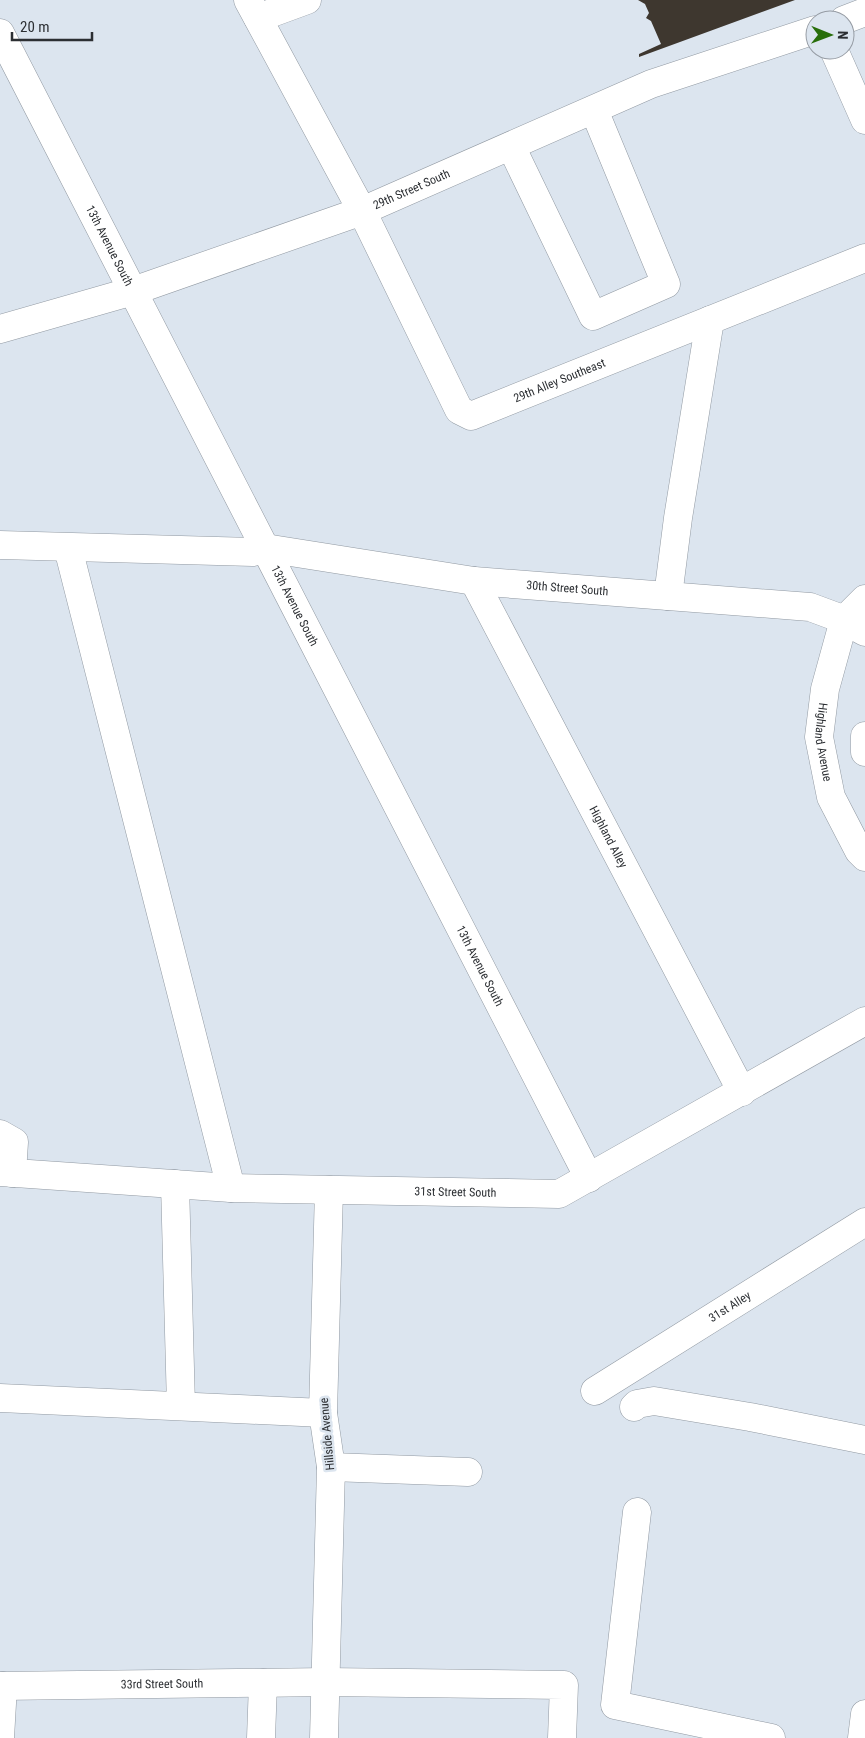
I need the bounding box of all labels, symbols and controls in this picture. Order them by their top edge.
scale bar [12,10,92,42]
north arrow [805,10,855,60]
text: 20 m [20,18,50,36]
text: N [835,31,851,40]
street label: 29th Street South [371,166,452,212]
street label: 13th Avenue South [83,203,136,288]
street label: 29th Alley Southeast [512,356,608,405]
street label: 13th Avenue South [268,563,321,649]
street label: 30th Street South [526,578,609,598]
street label: Highland Avenue [812,702,835,783]
street label: Highland Alley [586,804,630,870]
street label: 13th Avenue South [453,923,506,1009]
street label: 31st Street South [414,1184,497,1200]
street label: 31st Alley [706,1288,753,1325]
street label: Hillside Avenue [317,1397,337,1471]
street label: 33rd Street South [121,1677,204,1692]

